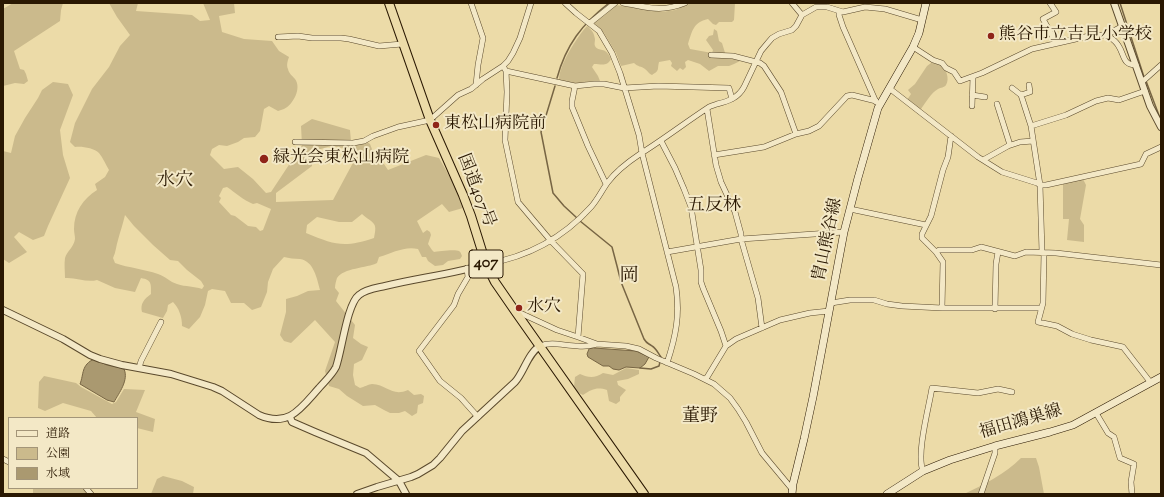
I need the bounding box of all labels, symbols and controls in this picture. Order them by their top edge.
place label: 熊谷市立吉見小学校 [999,26,1152,46]
marker: 熊谷市立吉見小学校 [986,31,996,41]
place label: 東松山病院前 [444,115,546,135]
marker: 東松山病院前 [431,120,441,130]
place label: 緑光会東松山病院 [273,149,409,169]
street label: 国道407号 [452,151,498,231]
marker: 緑光会東松山病院 [258,153,270,165]
district label: 水穴 [157,171,193,193]
district label: 五反林 [687,196,741,218]
street label: 胄山熊谷線 [810,196,848,284]
road number: 407 [469,250,503,278]
district label: 岡 [620,267,638,289]
place label: 水穴 [527,298,561,318]
marker: 水穴 [514,303,524,313]
street label: 福田鴻巣線 [977,401,1065,445]
district label: 董野 [682,407,718,429]
legend [8,417,138,489]
text: 道路 [46,425,70,443]
text: 公園 [46,445,70,463]
text: 水域 [46,465,70,483]

